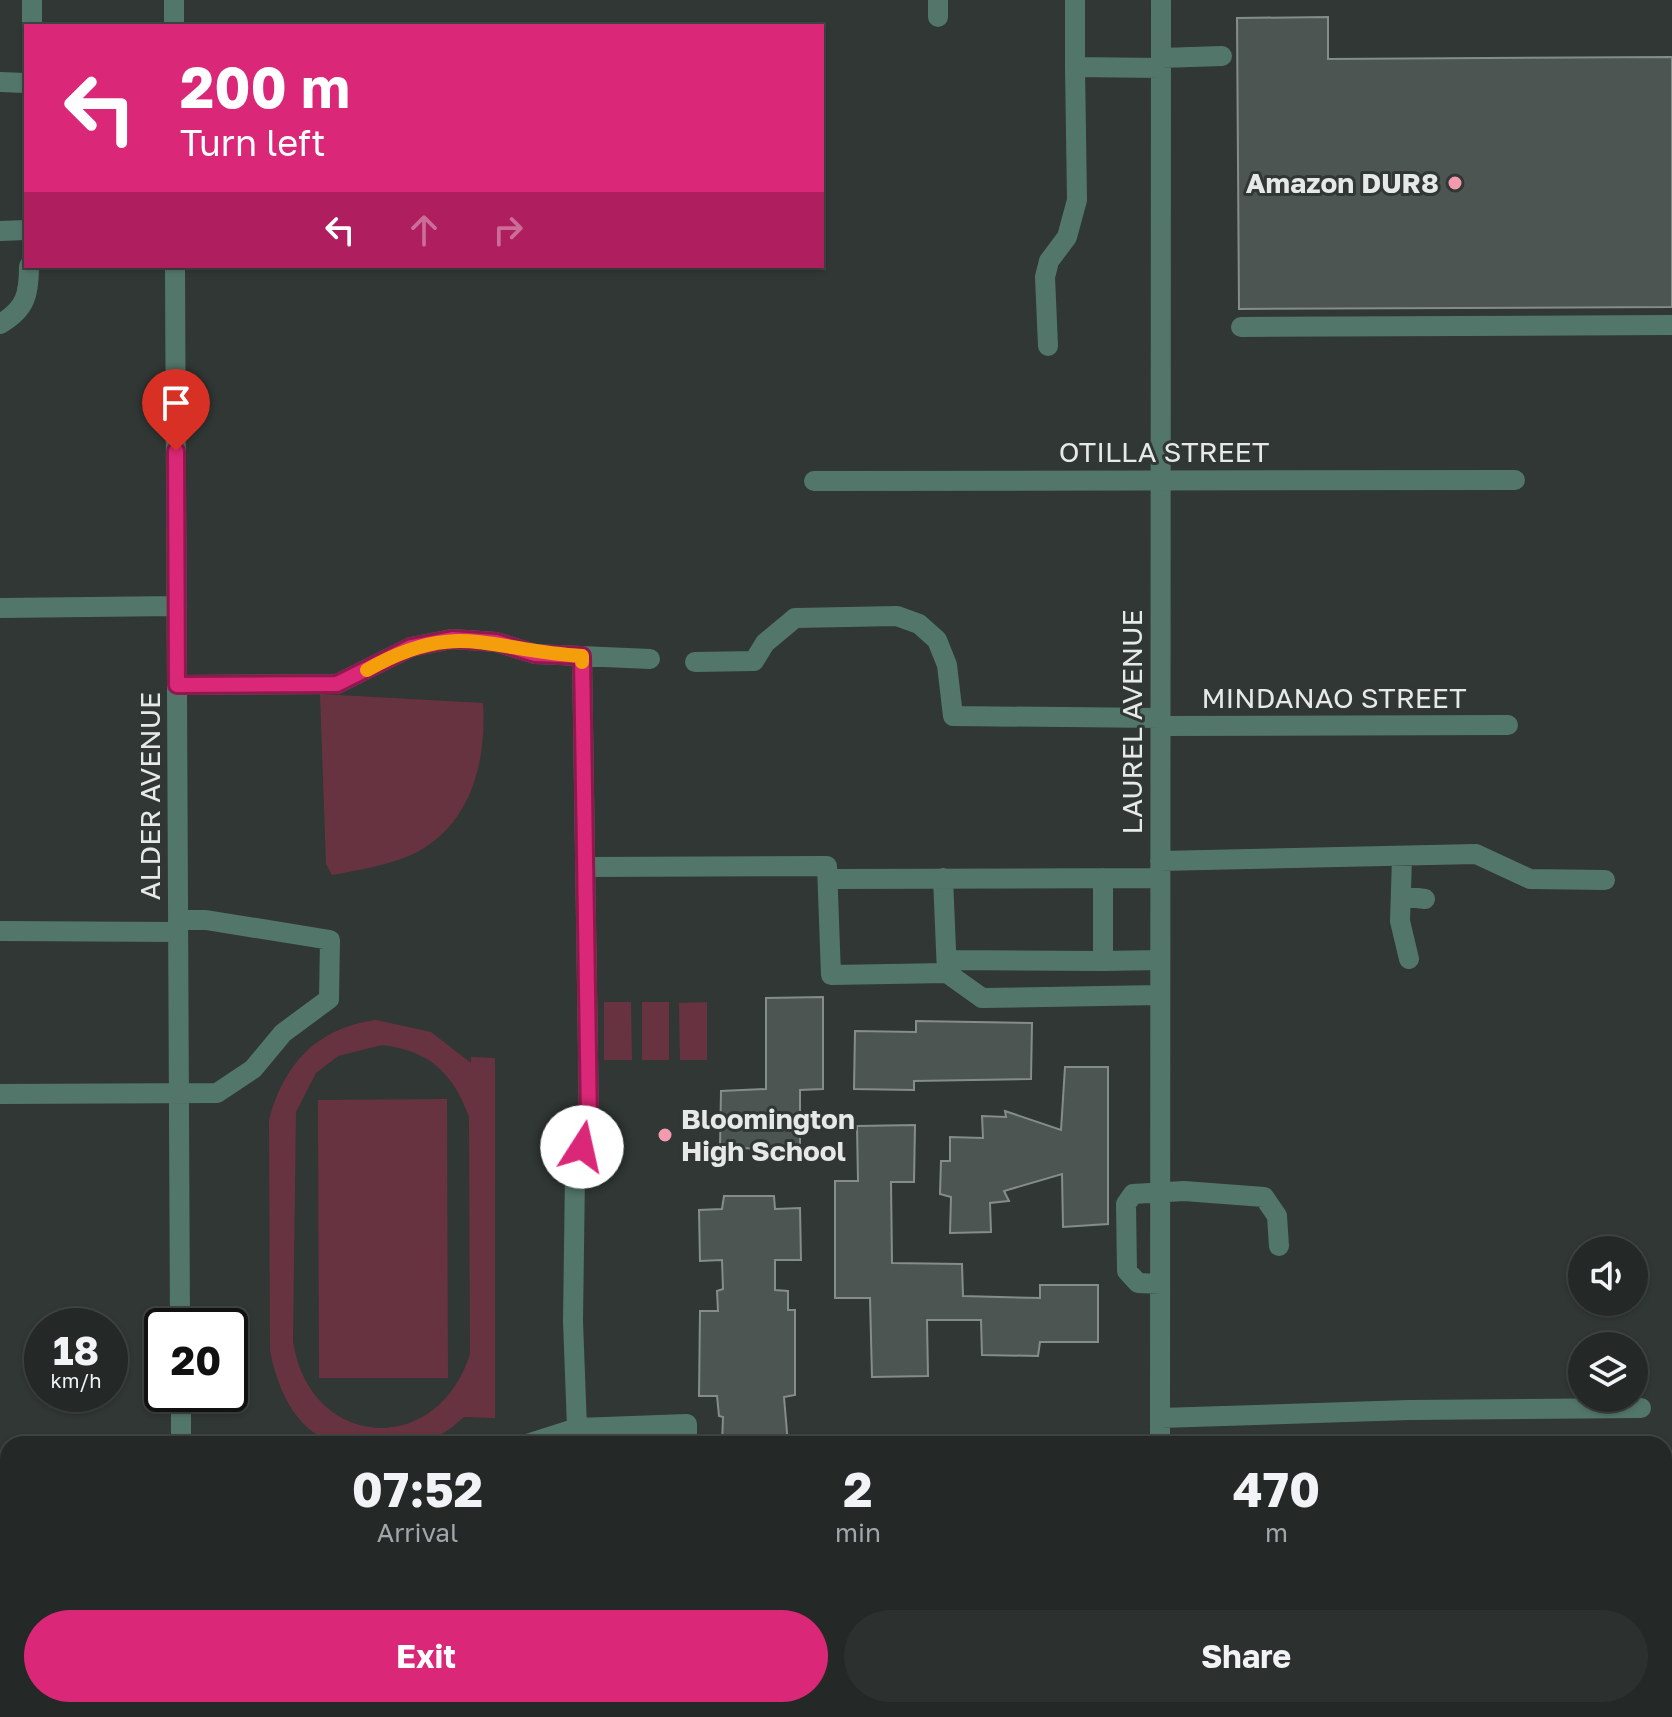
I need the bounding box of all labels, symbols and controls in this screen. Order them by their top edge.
text: 200 m [180,53,350,120]
icon: left [48,56,152,160]
text: Turn left [180,121,326,164]
place label: Amazon DUR8 [1246,166,1439,199]
marker: Amazon DUR8 [1446,174,1464,192]
icon: left [318,208,362,252]
icon: ahead [402,208,446,252]
icon: right [486,208,530,252]
pin [142,369,210,451]
icon: arrive [154,381,198,425]
street label: OTILLA STREET [1059,435,1269,468]
street label: LAUREL AVENUE [1115,609,1148,835]
street label: MINDANAO STREET [1202,681,1467,714]
street label: ALDER AVENUE [133,692,166,900]
place label: Bloomington High School [681,1102,855,1167]
position arrow [540,1105,624,1189]
marker: Bloomington High School [656,1126,674,1144]
map controls [1568,1236,1648,1412]
button: sound [1568,1236,1648,1316]
speed limit sign: 20 [144,1308,248,1412]
text: 18 [53,1326,99,1374]
button: layers [1568,1332,1648,1412]
text: km/h [51,1368,101,1392]
text: 07:52 [352,1460,483,1518]
text: 2 [843,1460,873,1518]
text: 470 [1233,1460,1320,1518]
text: Arrival [377,1517,458,1548]
text: min [835,1517,881,1548]
text: m [1265,1517,1288,1548]
button: Exit [24,1610,828,1702]
button: Share [844,1610,1648,1702]

